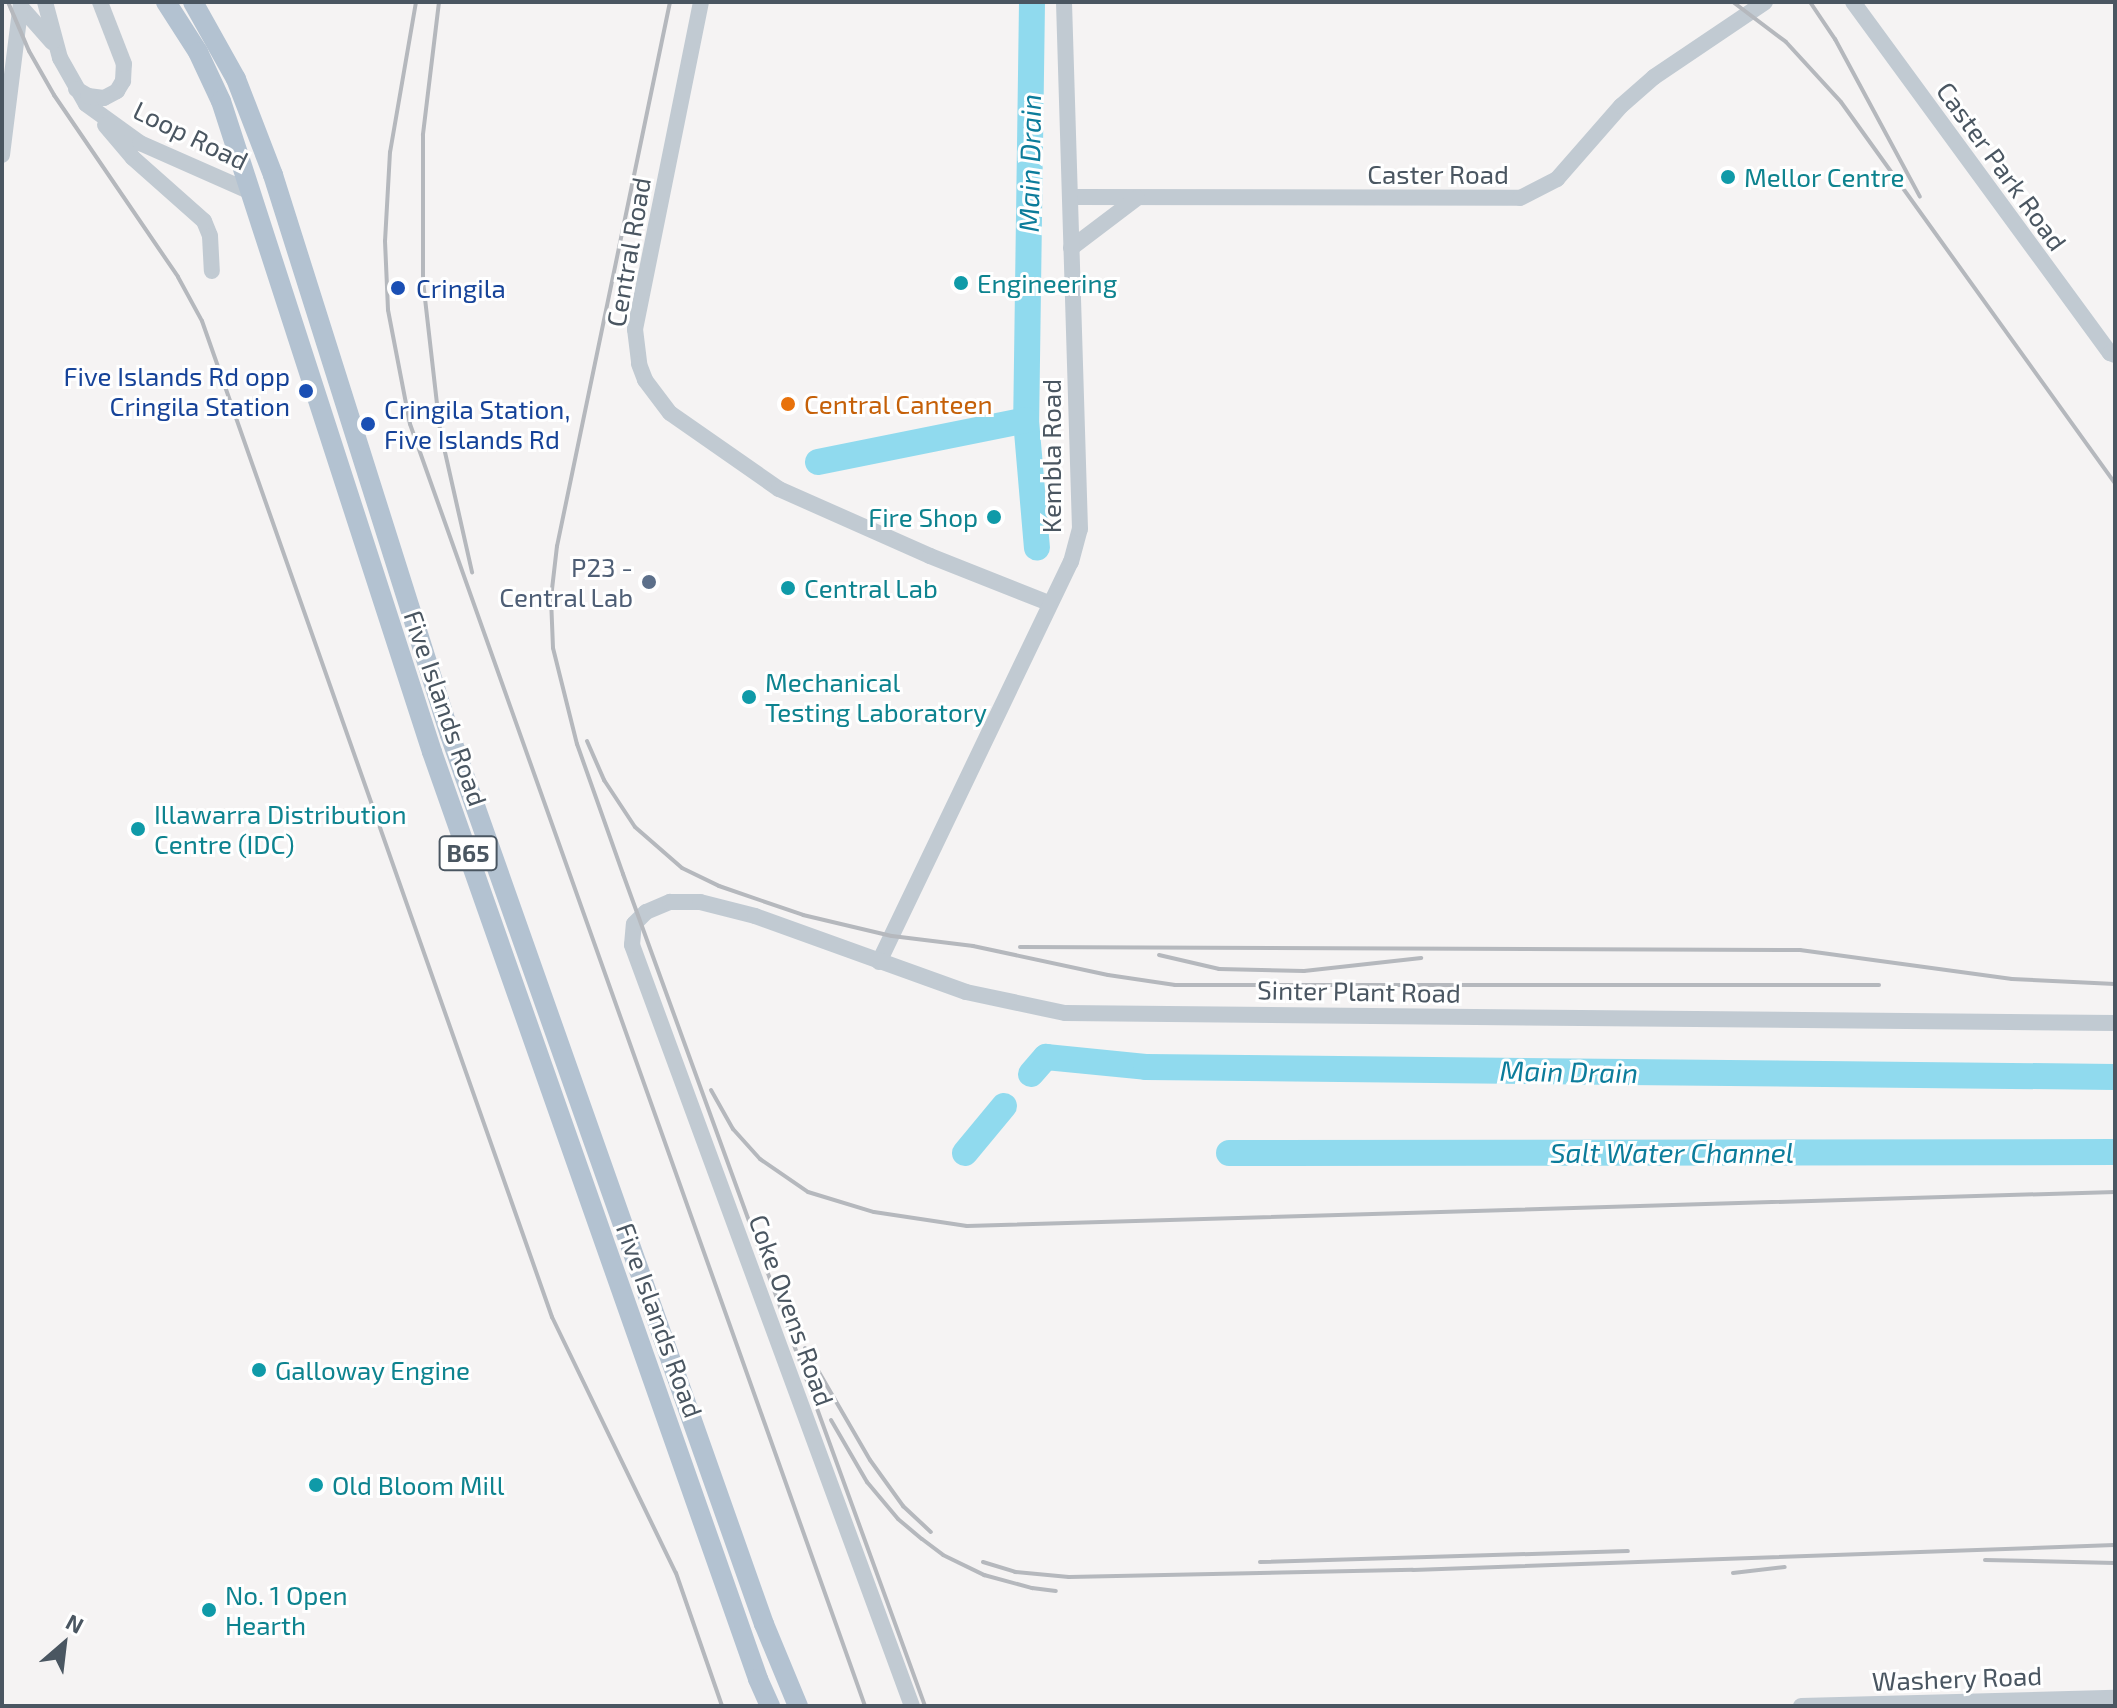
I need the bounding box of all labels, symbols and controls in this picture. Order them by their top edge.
street label: Caster Park Road [1930,75,2074,257]
street label: Loop Road [129,94,253,176]
water label: Main Drain [1011,94,1047,232]
street label: Caster Road [1367,158,1509,190]
place label: Mellor Centre [1744,161,1905,193]
marker: Mellor Centre [1719,168,1737,186]
street label: Central Road [599,174,657,330]
place label: Engineering [977,267,1117,299]
place label: Cringila [416,272,506,304]
marker: Engineering [952,274,970,292]
marker: Cringila [387,277,409,299]
place label: Five Islands Rd opp Cringila Station [63,360,290,422]
street label: Kembla Road [1035,379,1067,533]
marker: Five Islands Rd opp Cringila Station [297,382,315,400]
place label: Central Canteen [804,388,993,420]
place label: Cringila Station, Five Islands Rd [384,393,570,454]
marker: Central Canteen [779,395,797,413]
marker: Cringila Station, Five Islands Rd [359,415,377,433]
place label: Fire Shop [868,501,978,533]
marker: Fire Shop [985,508,1003,526]
place label: P23 - Central Lab [499,551,633,612]
place label: Central Lab [804,572,938,604]
marker: P23 - Central Lab [640,573,658,591]
marker: Central Lab [779,579,797,597]
street label: Five Islands Road [398,606,494,810]
place label: Mechanical Testing Laboratory [765,666,987,728]
marker: Mechanical Testing Laboratory [740,688,758,706]
place label: Illawarra Distribution Centre (IDC) [154,798,407,860]
marker: Illawarra Distribution Centre (IDC) [129,820,147,838]
road number: B65 [438,833,498,873]
street label: Sinter Plant Road [1257,974,1461,1008]
water label: Main Drain [1500,1053,1638,1089]
water label: Salt Water Channel [1549,1135,1795,1169]
street label: Coke Ovens Road [743,1210,841,1410]
street label: Five Islands Road [610,1218,710,1422]
place label: Galloway Engine [275,1354,471,1386]
marker: Galloway Engine [250,1361,268,1379]
place label: Old Bloom Mill [332,1469,504,1501]
marker: Old Bloom Mill [307,1476,325,1494]
place label: No. 1 Open Hearth [225,1579,348,1640]
marker: No. 1 Open Hearth [200,1601,218,1619]
north arrow [24,1604,104,1684]
text: N [62,1608,88,1638]
street label: Washery Road [1871,1659,2043,1697]

